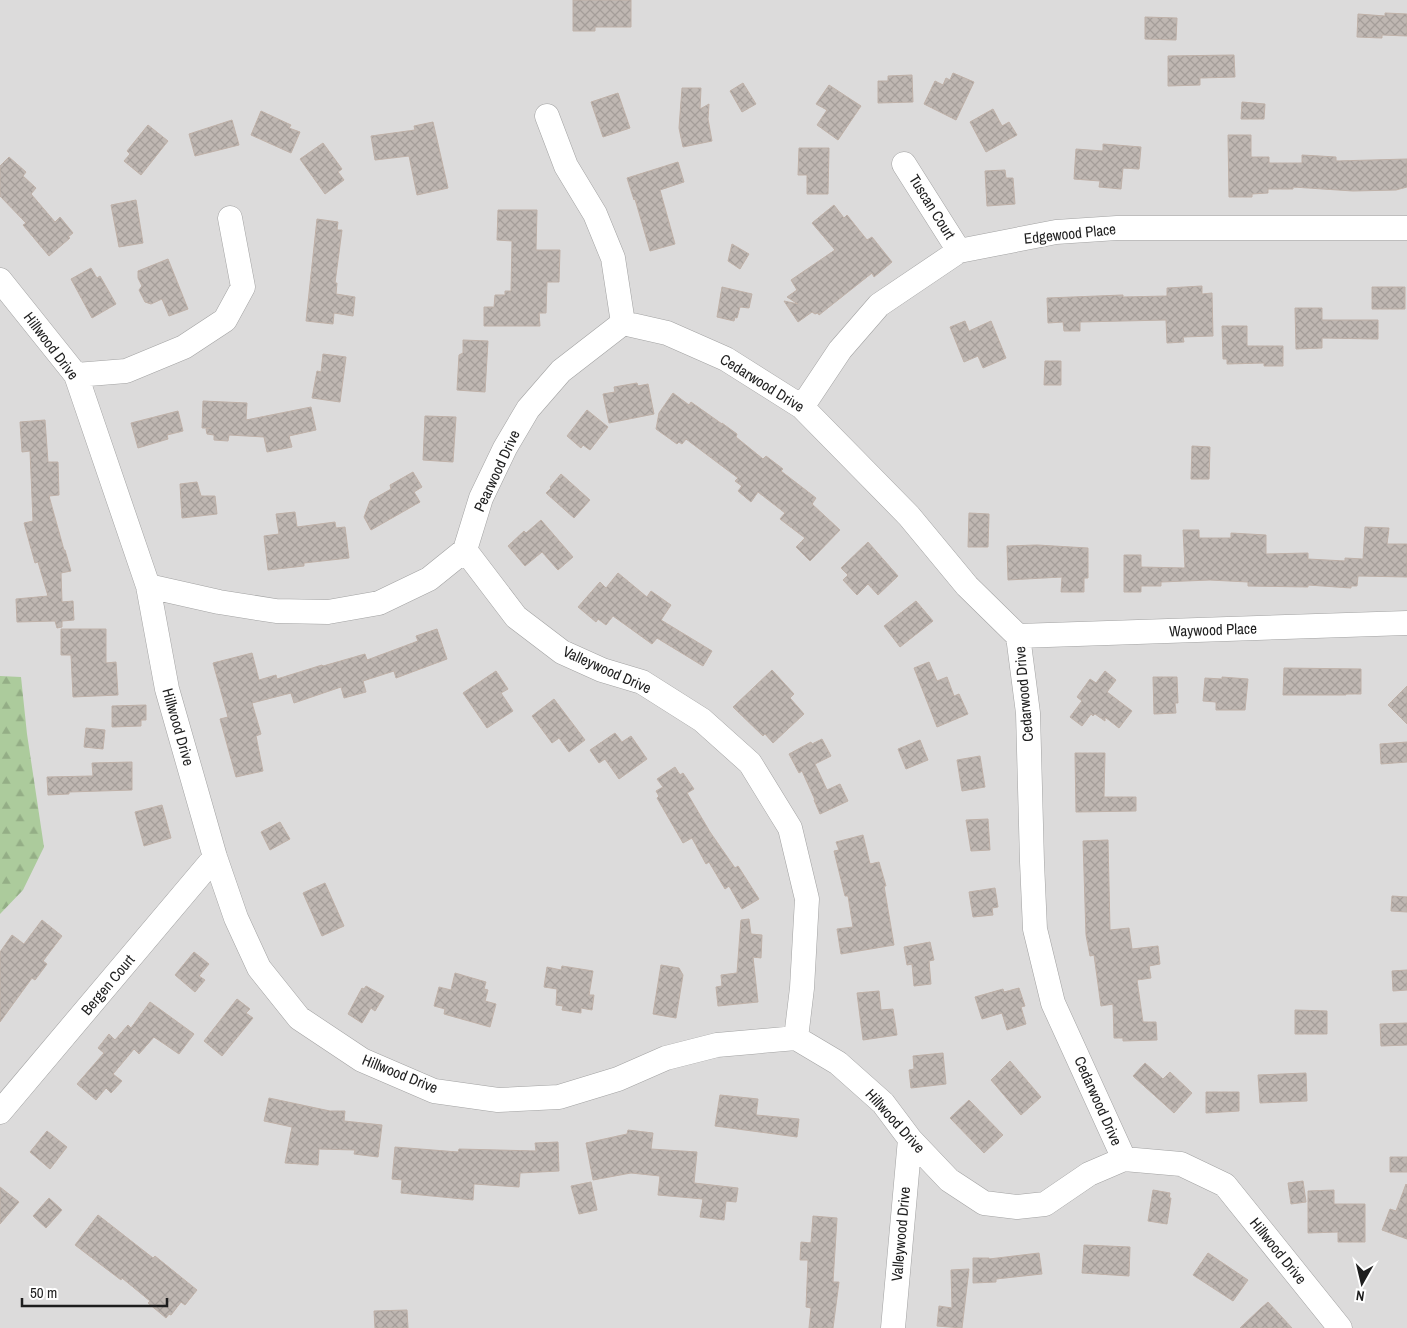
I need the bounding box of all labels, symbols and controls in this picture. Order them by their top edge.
street label: Tuscan Court [904,170,961,244]
street label: Edgewood Place [1023,218,1117,249]
street label: Hillwood Drive [19,307,84,384]
street label: Cedarwood Drive [716,348,809,417]
street label: Pearwood Drive [468,426,525,515]
street label: Waywood Place [1169,617,1257,642]
street label: Valleywood Drive [560,641,655,698]
street label: Cedarwood Drive [1009,645,1038,743]
street label: Hillwood Drive [157,686,200,768]
street label: Bergen Court [76,949,140,1019]
street label: Hillwood Drive [359,1049,441,1098]
street label: Cedarwood Drive [1069,1053,1128,1149]
street label: Hillwood Drive [861,1084,930,1158]
street label: Valleywood Drive [886,1186,915,1282]
street label: Hillwood Drive [1245,1213,1312,1288]
north arrow [1337,1258,1387,1308]
scale bar [22,1276,168,1308]
text: 50 m [30,1282,57,1303]
text: N [1355,1286,1366,1305]

